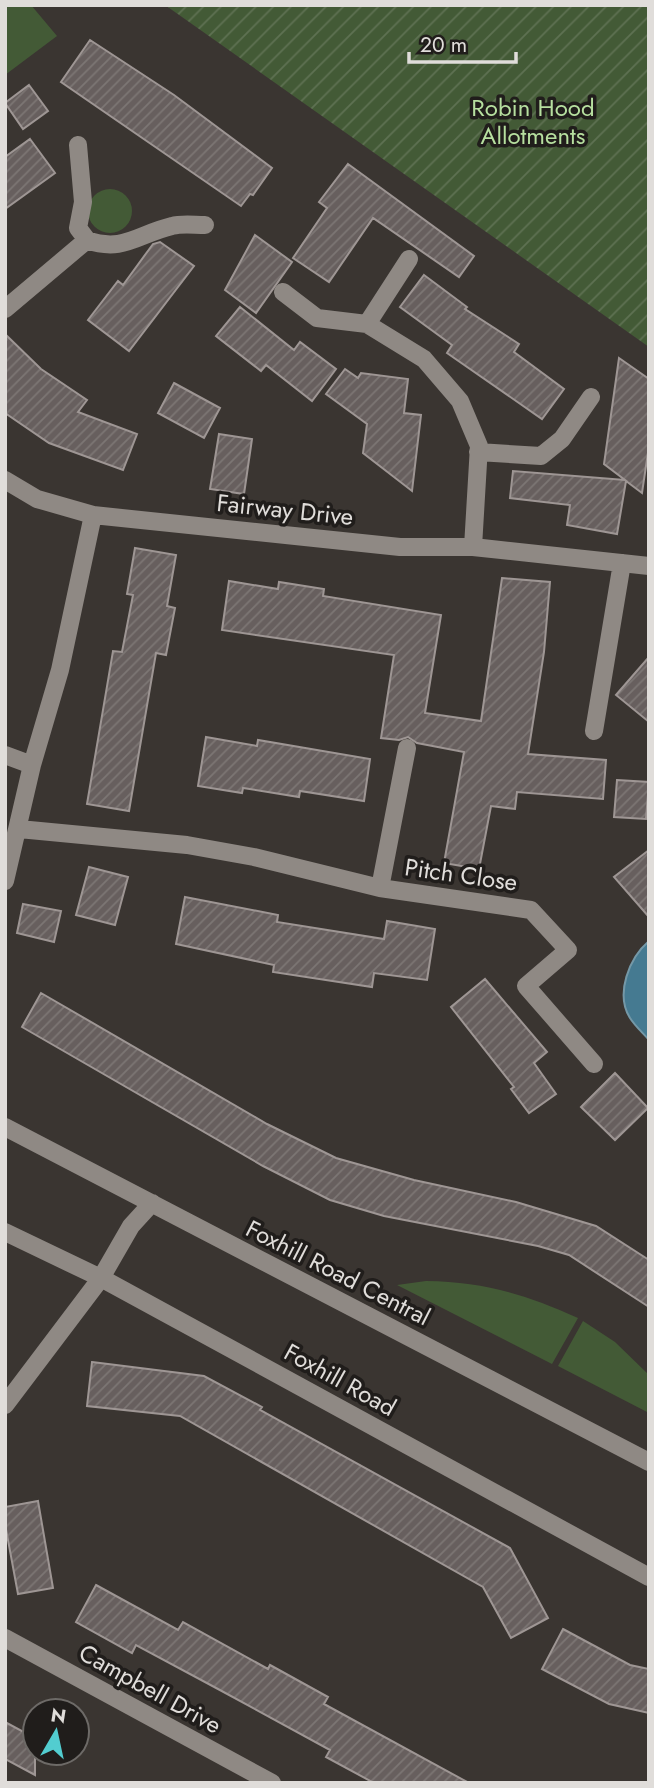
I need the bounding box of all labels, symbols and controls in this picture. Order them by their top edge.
scale bar [409,21,516,65]
text: 20 m [420,30,467,60]
park label: Robin Hood Allotments [471,90,595,153]
street label: Fairway Drive [215,485,355,534]
street label: Pitch Close [402,849,520,900]
street label: Foxhill Road Central [240,1211,436,1334]
street label: Foxhill Road [278,1334,402,1425]
street label: Campbell Drive [73,1635,228,1742]
north arrow [21,1697,91,1767]
text: N [49,1701,68,1730]

